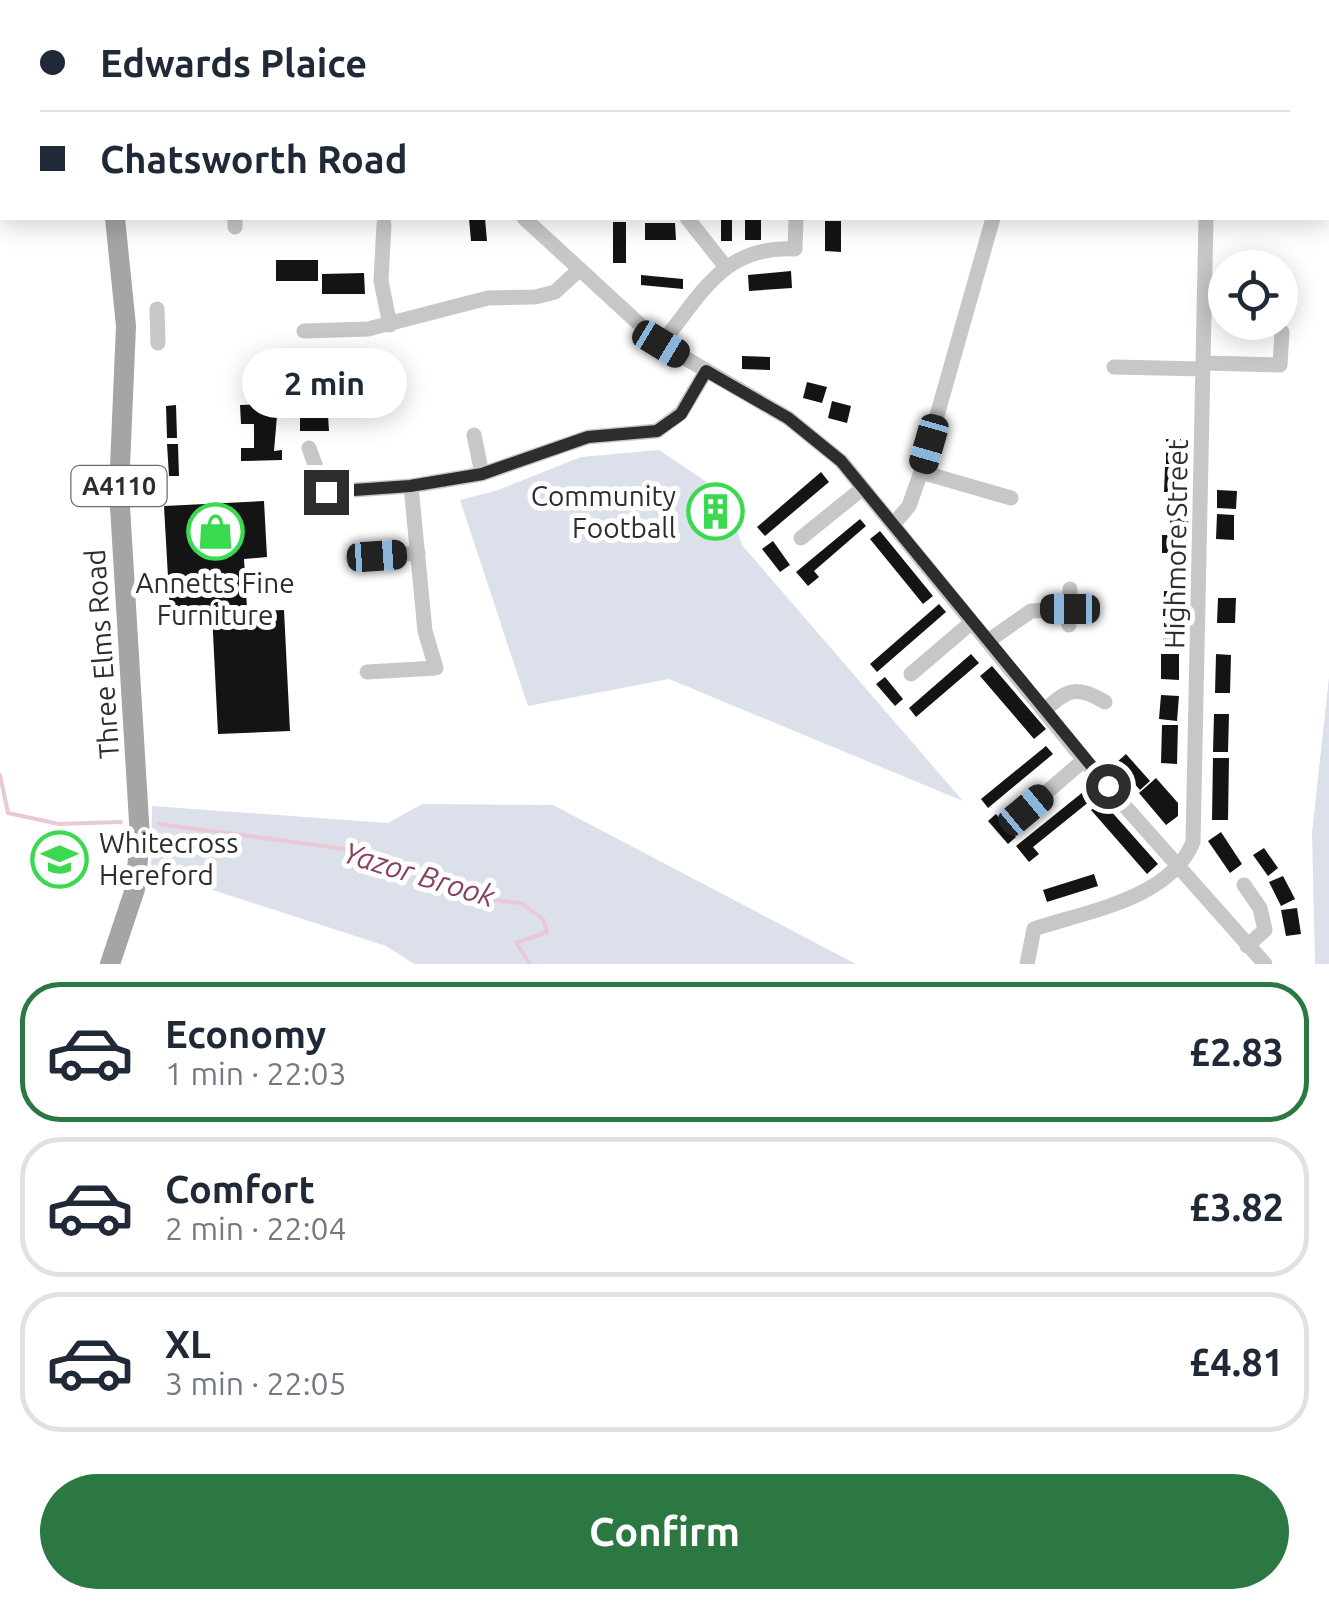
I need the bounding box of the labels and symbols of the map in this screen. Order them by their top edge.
car [628,316,694,372]
callout: 2 min [244,347,408,417]
car [906,411,952,477]
street label: Highmore Street [1158,439,1193,649]
road number: A4110 [72,466,166,506]
route end [304,470,349,515]
place label: Community Football [531,480,676,543]
building icon: Community Football [685,482,745,542]
shop icon: Annetts Fine Furniture [185,502,245,562]
car [346,539,408,573]
street label: Three Elms Road [79,548,124,760]
place label: Annetts Fine Furniture [135,567,295,630]
car [1040,594,1100,624]
route start [1086,764,1131,809]
car [993,779,1059,841]
place label: Whitecross Hereford [99,827,238,890]
school or university icon: Whitecross Hereford [30,829,90,889]
water label: Yazor Brook [339,835,500,913]

